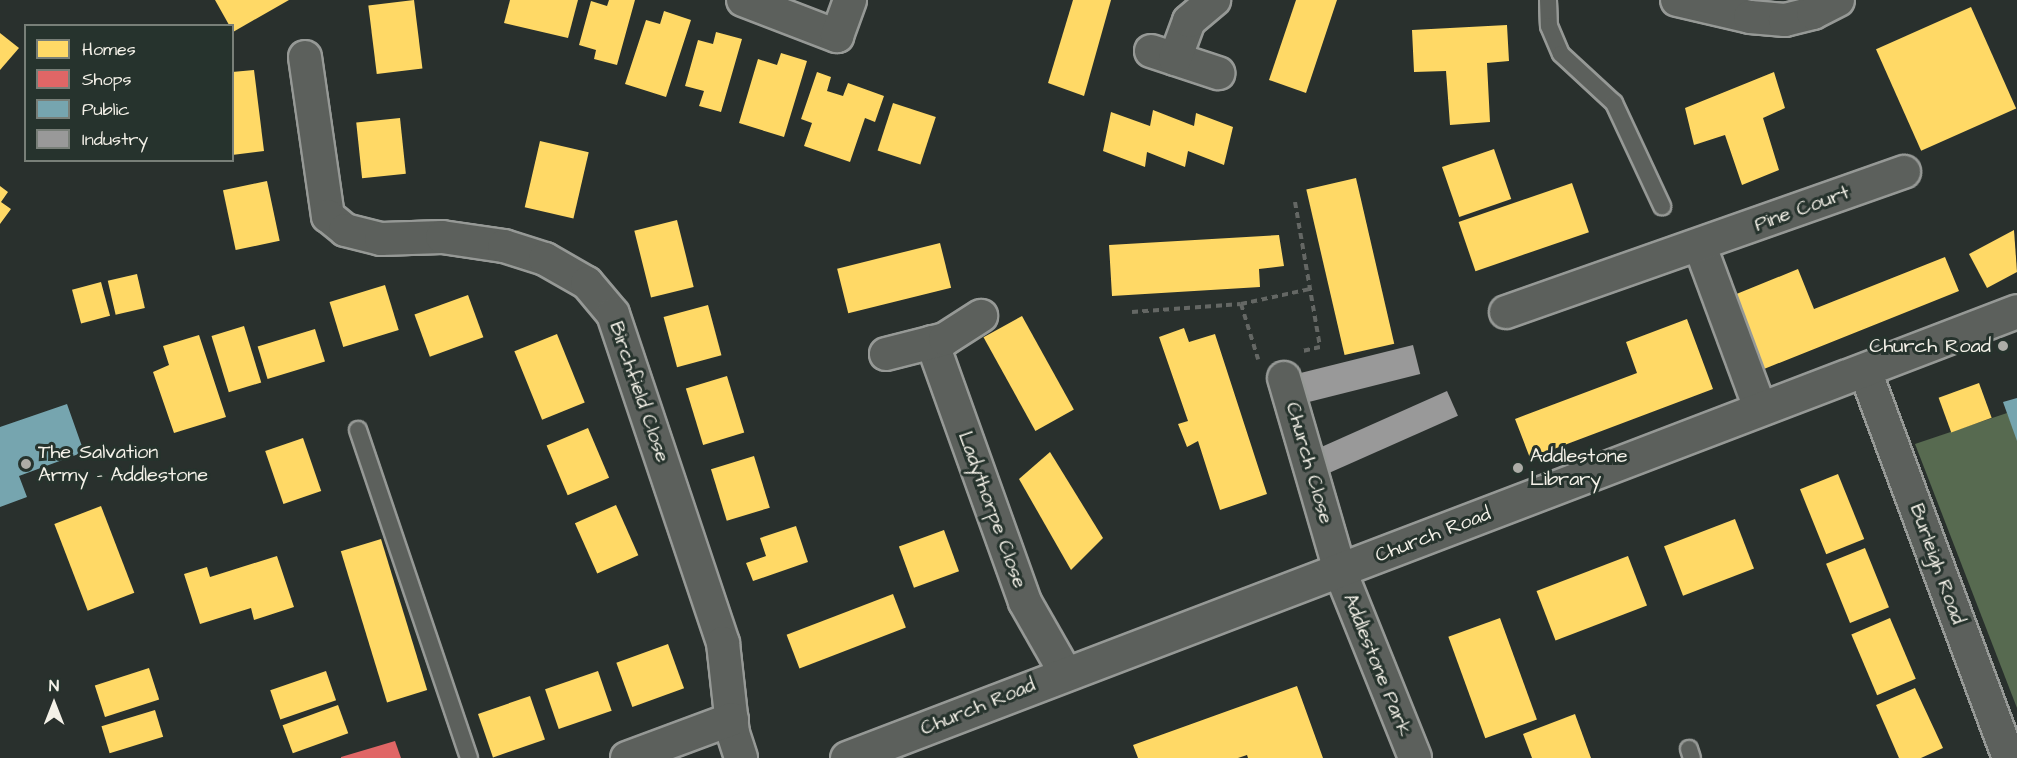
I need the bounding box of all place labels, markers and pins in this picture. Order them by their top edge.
place label: Church Road [1869,334,1991,358]
marker: Church Road [1996,339,2010,353]
place label: The Salvation Army - Addlestone [38,440,208,487]
place label: Addlestone Library [1530,444,1627,491]
marker: The Salvation Army - Addlestone [19,457,33,471]
marker: Addlestone Library [1511,461,1525,475]

